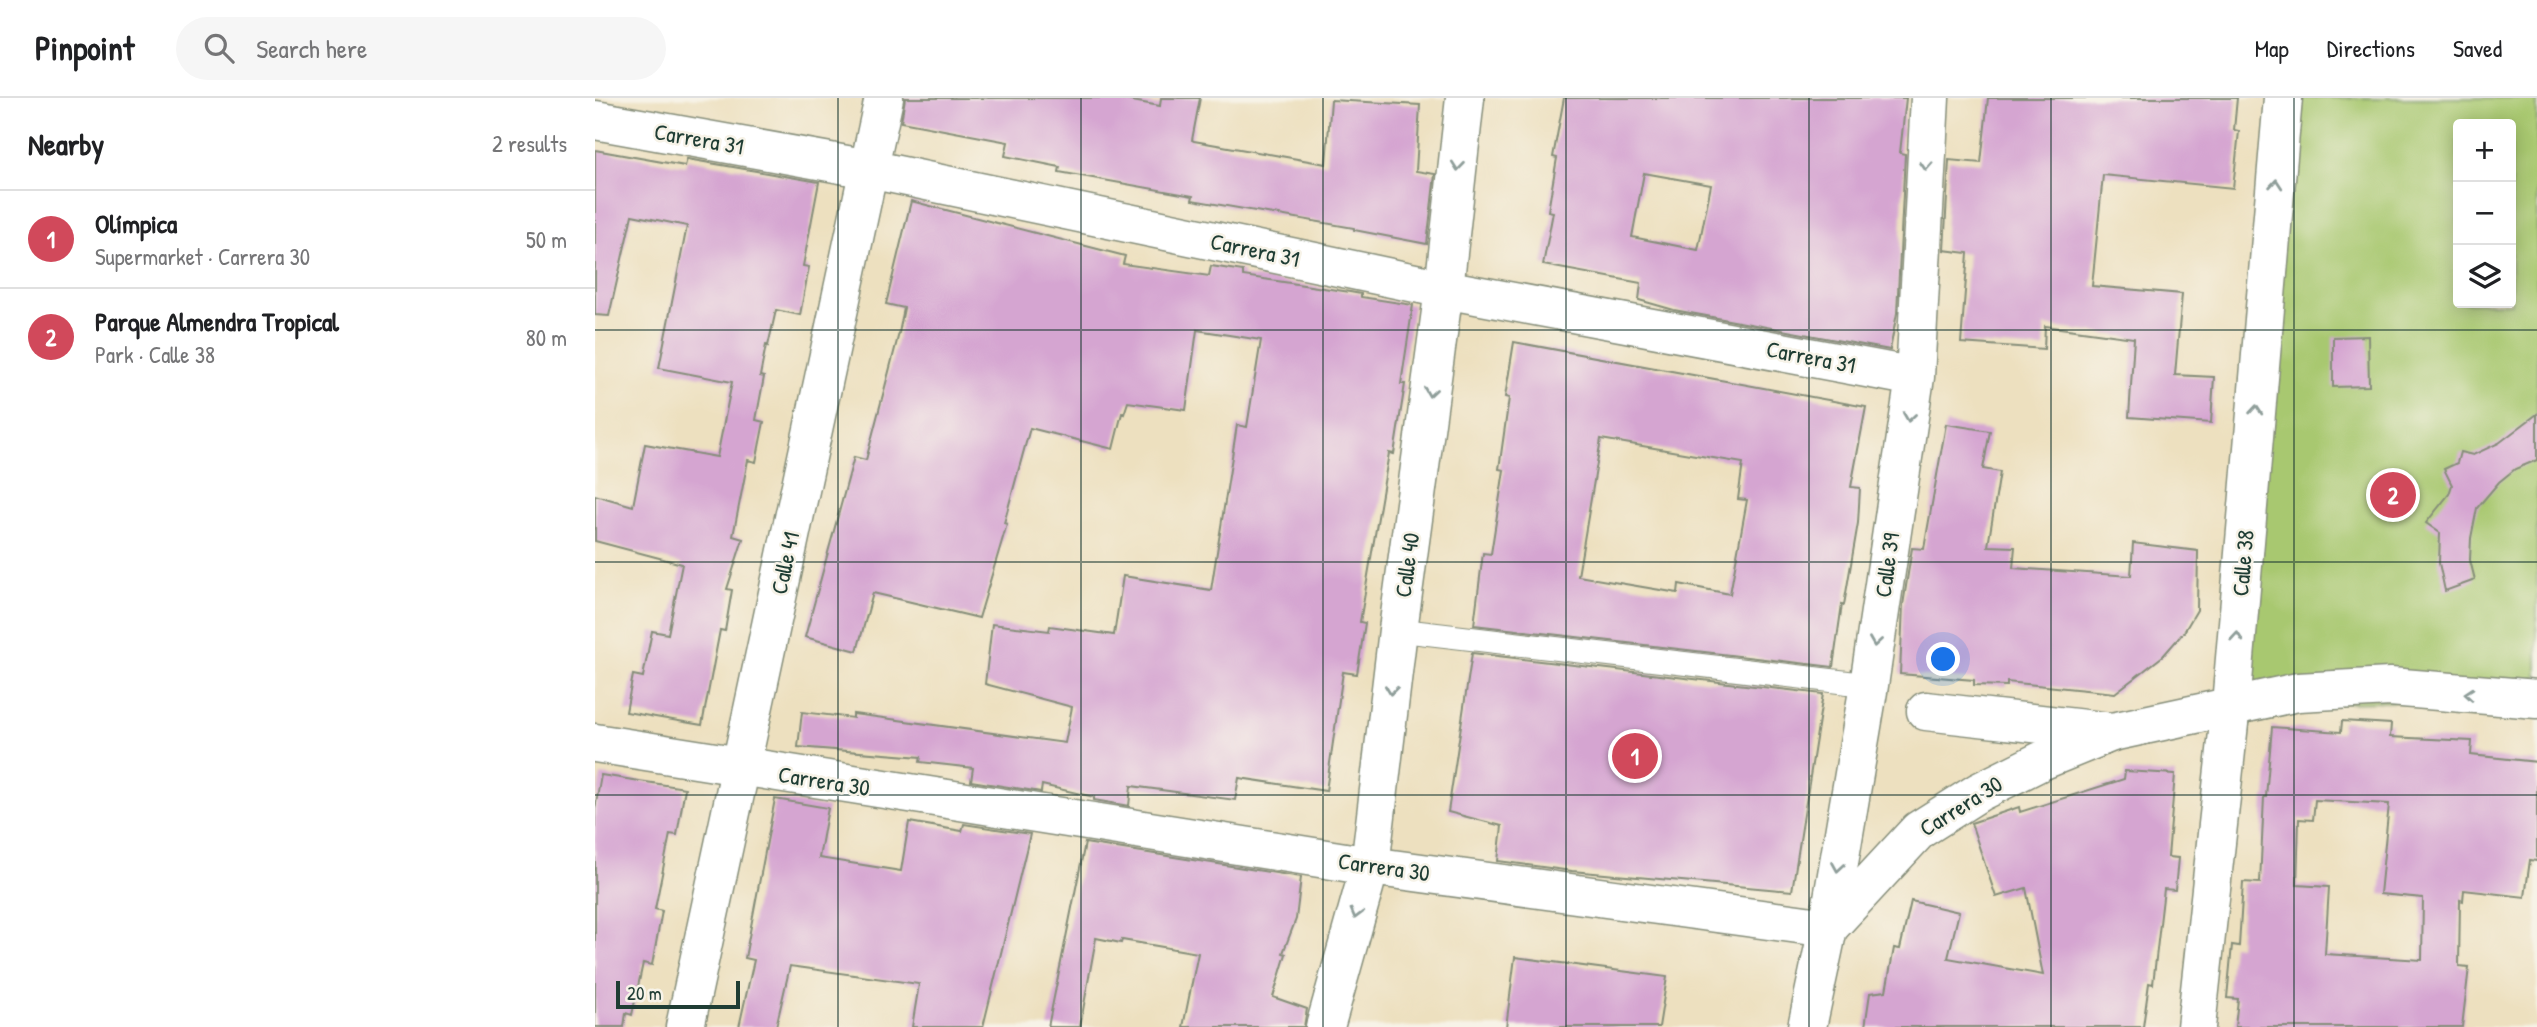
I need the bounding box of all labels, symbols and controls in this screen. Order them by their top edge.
search box [176,17,666,80]
text: Pinpoint [35,26,134,70]
icon: search [200,29,238,67]
text: Search here [256,31,367,66]
text: Map [2255,32,2289,64]
text: Directions [2327,32,2415,64]
text: Saved [2453,32,2502,64]
street label: Carrera 31 [652,115,746,162]
map controls [2453,119,2516,308]
button: + [2453,119,2516,182]
text: Nearby [28,124,104,164]
text: 2 results [492,128,567,159]
one-way arrow [1450,160,1465,172]
one-way arrow [1919,161,1934,172]
one-way arrow [2268,178,2283,189]
button: − [2453,182,2516,245]
text: Olímpica [95,206,177,241]
text: 1 [47,224,55,255]
text: 50 m [526,224,567,255]
street label: Carrera 31 [1208,225,1302,274]
text: Supermarket · Carrera 30 [95,241,310,272]
button: layers [2453,245,2516,308]
text: Parque Almendra Tropical [95,304,339,339]
text: 2 [46,322,56,353]
text: 80 m [526,322,567,353]
street label: Carrera 31 [1764,333,1858,380]
text: Park · Calle 38 [95,339,215,370]
one-way arrow [1423,386,1438,398]
one-way arrow [2248,404,2263,415]
one-way arrow [1901,411,1916,423]
pin: 2 [2370,469,2416,521]
street label: Calle 41 [763,529,806,597]
street label: Calle 38 [2224,529,2261,597]
street label: Calle 40 [1387,531,1426,599]
street label: Calle 39 [1867,531,1906,599]
one-way arrow [2229,631,2244,642]
one-way arrow [1868,637,1883,648]
your location [1926,642,1960,676]
one-way arrow [1383,684,1398,696]
one-way arrow [2463,687,2474,702]
pin: 1 [1612,730,1658,782]
street label: Carrera 30 [776,758,872,803]
street label: Carrera 30 [1913,768,2008,843]
street label: Carrera 30 [1336,845,1432,888]
one-way arrow [1831,861,1846,873]
one-way arrow [1350,908,1365,920]
scale bar [616,978,740,1010]
text: 20 m [627,980,662,1006]

